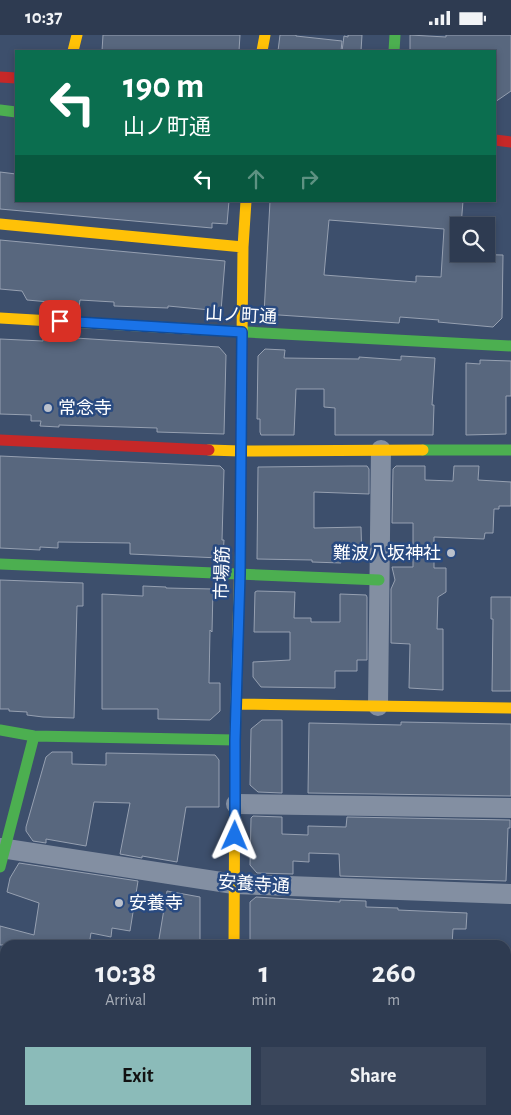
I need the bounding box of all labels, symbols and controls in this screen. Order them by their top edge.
text: 10:37 [25,8,63,27]
text: 190 m [123,69,204,104]
icon: left [40,70,105,135]
text: 山ノ町通 [123,116,211,138]
icon: left [189,165,217,193]
icon: ahead [242,165,270,193]
icon: right [295,165,323,193]
map controls [450,217,495,262]
button: search [450,217,495,262]
pin [39,300,81,342]
street label: 山ノ町通 [205,304,277,327]
icon: arrive [46,307,74,335]
place label: 常念寺 [58,399,112,418]
marker: 常念寺 [42,402,54,414]
place label: 難波八坂神社 [333,544,441,563]
street label: 市場筋 [213,546,232,600]
marker: 難波八坂神社 [445,547,457,559]
position arrow [208,809,260,861]
street label: 安養寺通 [217,872,291,896]
place label: 安養寺 [129,893,183,913]
marker: 安養寺 [113,897,125,909]
text: 10:38 [95,958,156,988]
text: 1 [258,958,269,988]
text: 260 [372,958,416,988]
text: Arrival [105,992,146,1008]
text: min [251,992,276,1008]
text: m [387,992,400,1008]
button: Exit [25,1047,251,1105]
button: Share [261,1047,486,1105]

